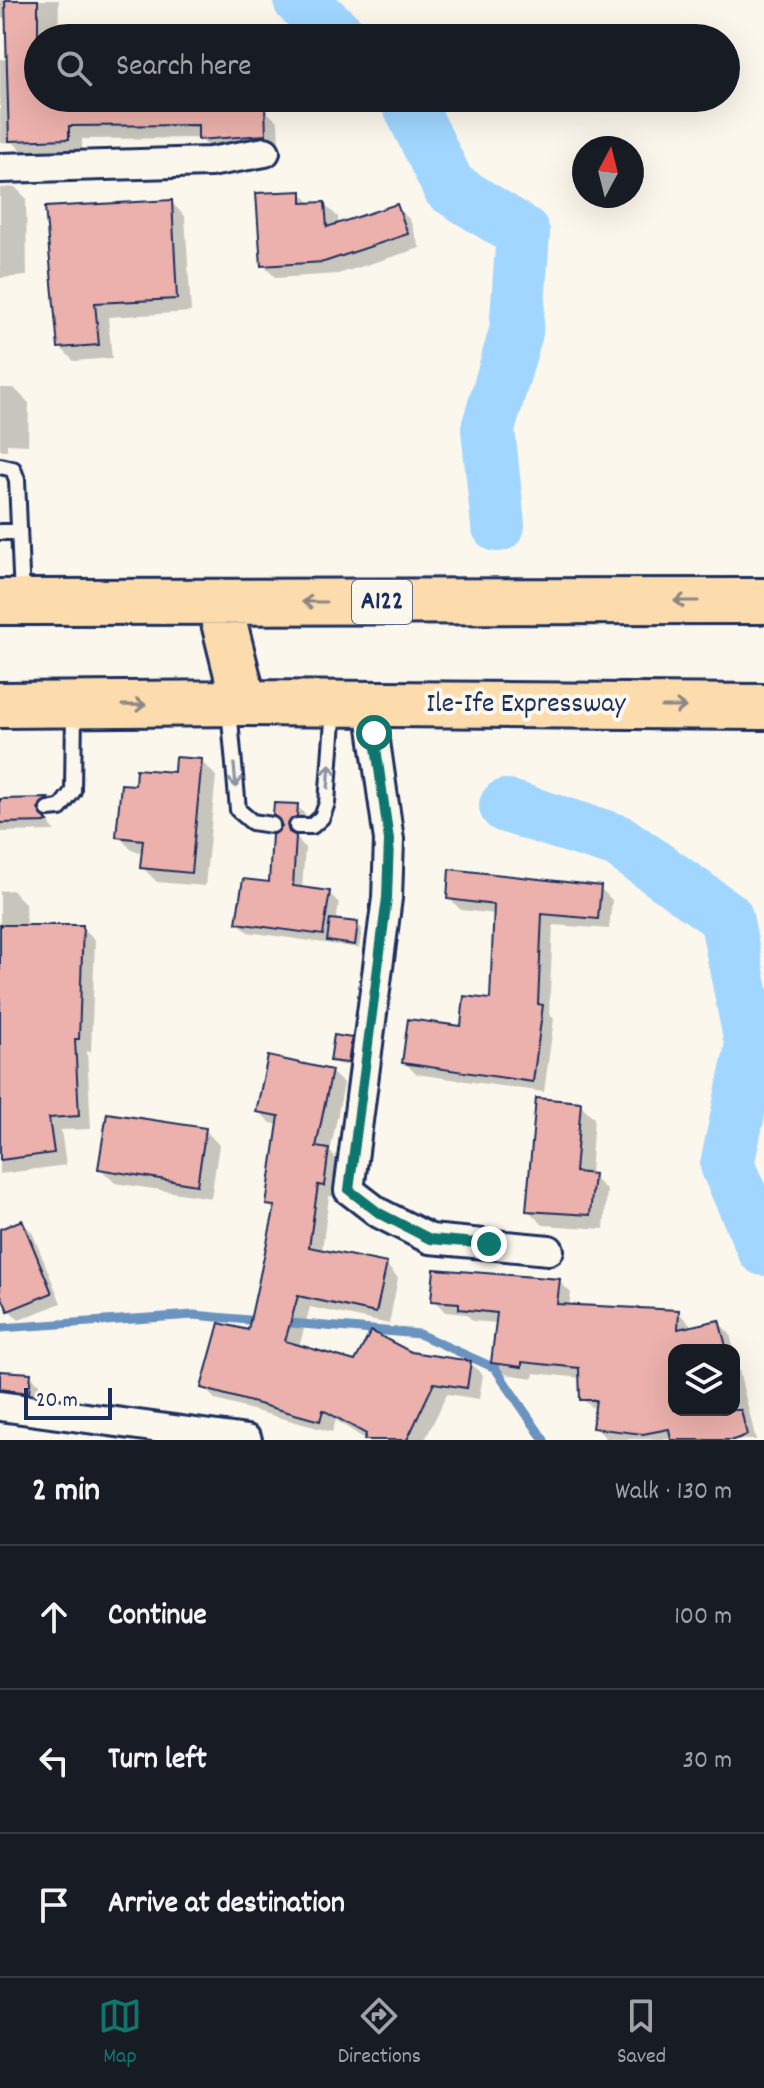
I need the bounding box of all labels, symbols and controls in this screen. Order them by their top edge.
search box [24,24,740,112]
icon: search [52,46,96,90]
text: Search here [116,47,252,90]
north arrow [572,136,644,208]
road number: A122 [352,580,412,624]
one-way arrow [673,593,700,609]
one-way arrow [301,594,328,610]
street label: Ile-Ife Expressway [426,686,626,726]
one-way arrow [120,697,147,712]
one-way arrow [660,699,687,715]
route start [356,715,392,751]
one-way arrow [228,762,243,789]
one-way arrow [322,763,337,790]
route end [471,1226,507,1262]
map controls [668,1344,740,1416]
button: layers [668,1344,740,1416]
scale bar [24,1384,112,1420]
text: 20 m [36,1386,78,1417]
text: 2 min [32,1468,100,1517]
text: Walk · 130 m [615,1474,732,1511]
icon: ahead [32,1595,76,1639]
text: Continue [108,1596,207,1639]
text: 100 m [674,1599,732,1636]
icon: left [32,1739,76,1783]
text: Turn left [108,1740,207,1783]
text: 30 m [682,1743,732,1780]
icon: arrive [32,1883,76,1927]
text: Arrive at destination [108,1884,345,1927]
tab: Map [98,1994,142,2073]
tab: Directions [338,1994,421,2073]
tab: Saved [617,1994,666,2073]

